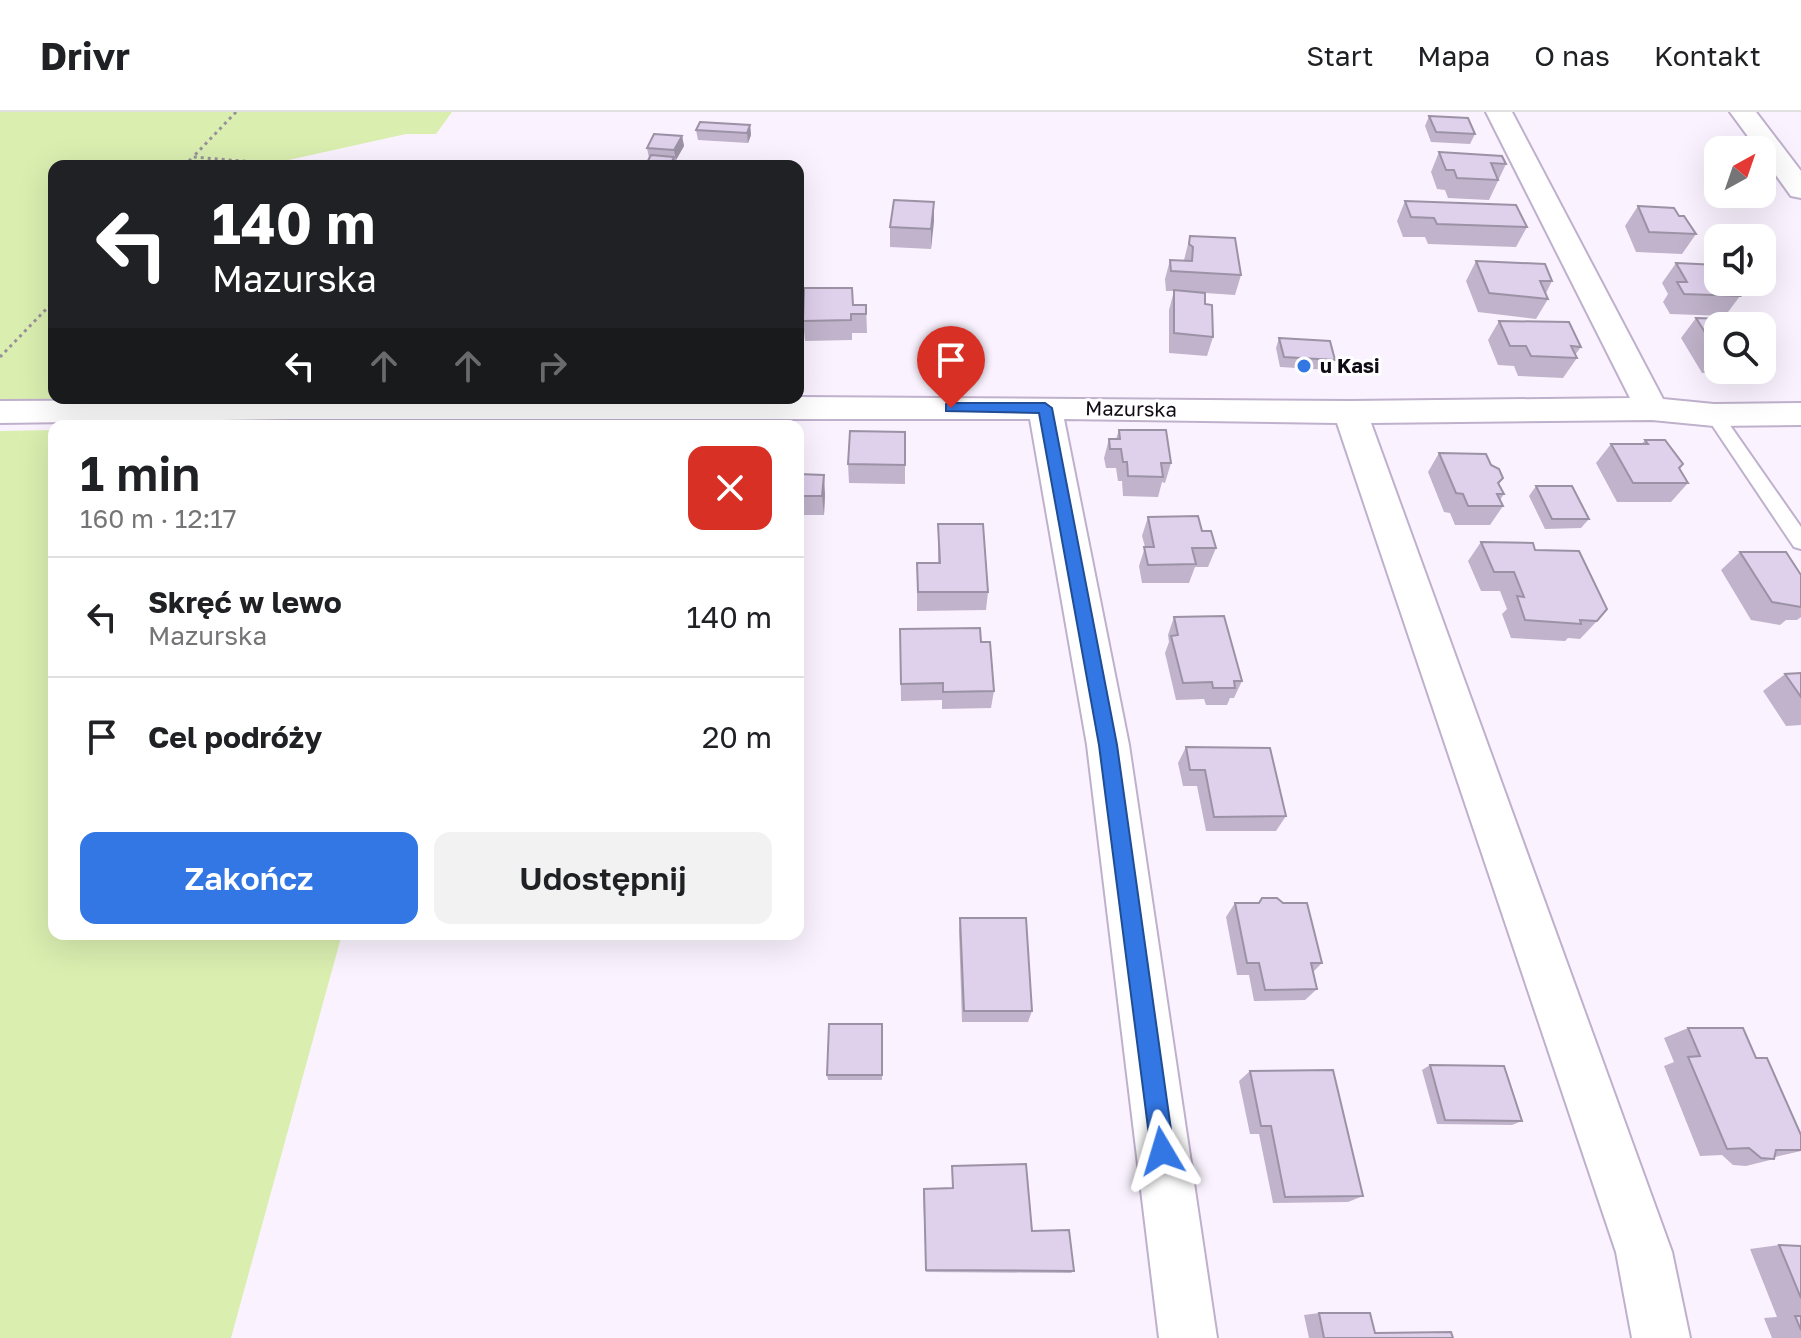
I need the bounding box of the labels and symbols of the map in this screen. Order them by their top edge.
north arrow [1704,136,1776,208]
pin [917,326,985,408]
place label: u Kasi [1320,353,1379,377]
marker: u Kasi [1295,357,1313,375]
street label: Mazurska [1085,395,1177,421]
position arrow [1120,1109,1204,1193]

